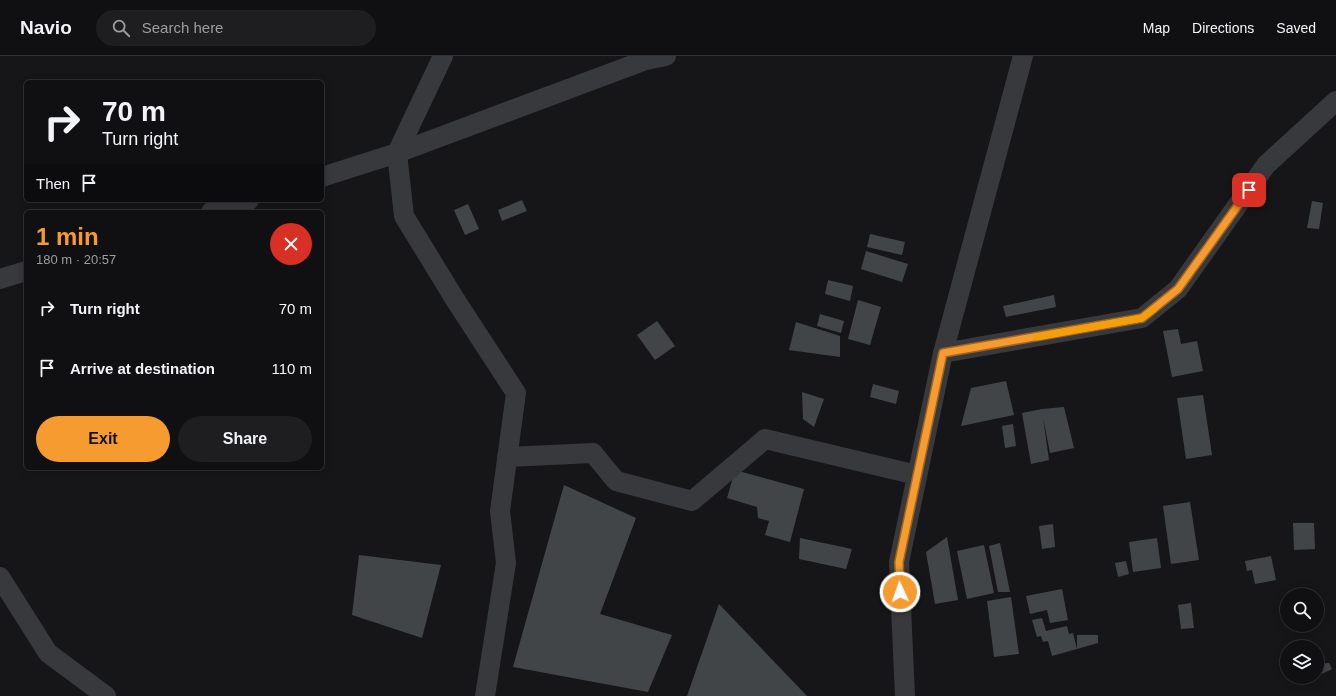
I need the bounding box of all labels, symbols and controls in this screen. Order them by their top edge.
search box [96,10,376,46]
text: Navio [20,17,72,38]
icon: search [110,17,132,39]
text: Search here [142,19,223,36]
text: Map [1143,20,1170,36]
text: Directions [1192,20,1254,36]
text: Saved [1276,20,1316,36]
icon: right [36,96,88,148]
text: 70 m [102,96,166,127]
text: Turn right [102,129,178,149]
icon: arrive [78,172,100,194]
pin [1232,173,1266,207]
text: Then [36,175,70,192]
icon: arrive [1238,179,1260,201]
text: 1 min [36,223,99,250]
button: close [270,223,312,265]
text: 180 m · 20:57 [36,252,116,267]
icon: right [36,297,58,319]
text: Turn right [70,300,140,317]
text: 70 m [279,300,312,317]
icon: arrive [36,357,58,379]
text: Arrive at destination [70,360,215,377]
text: 110 m [271,360,312,377]
button: Exit [36,416,170,462]
button: Share [178,416,312,462]
position arrow [879,571,921,613]
map controls [1280,588,1324,684]
button: search [1280,588,1324,632]
button: layers [1280,640,1324,684]

